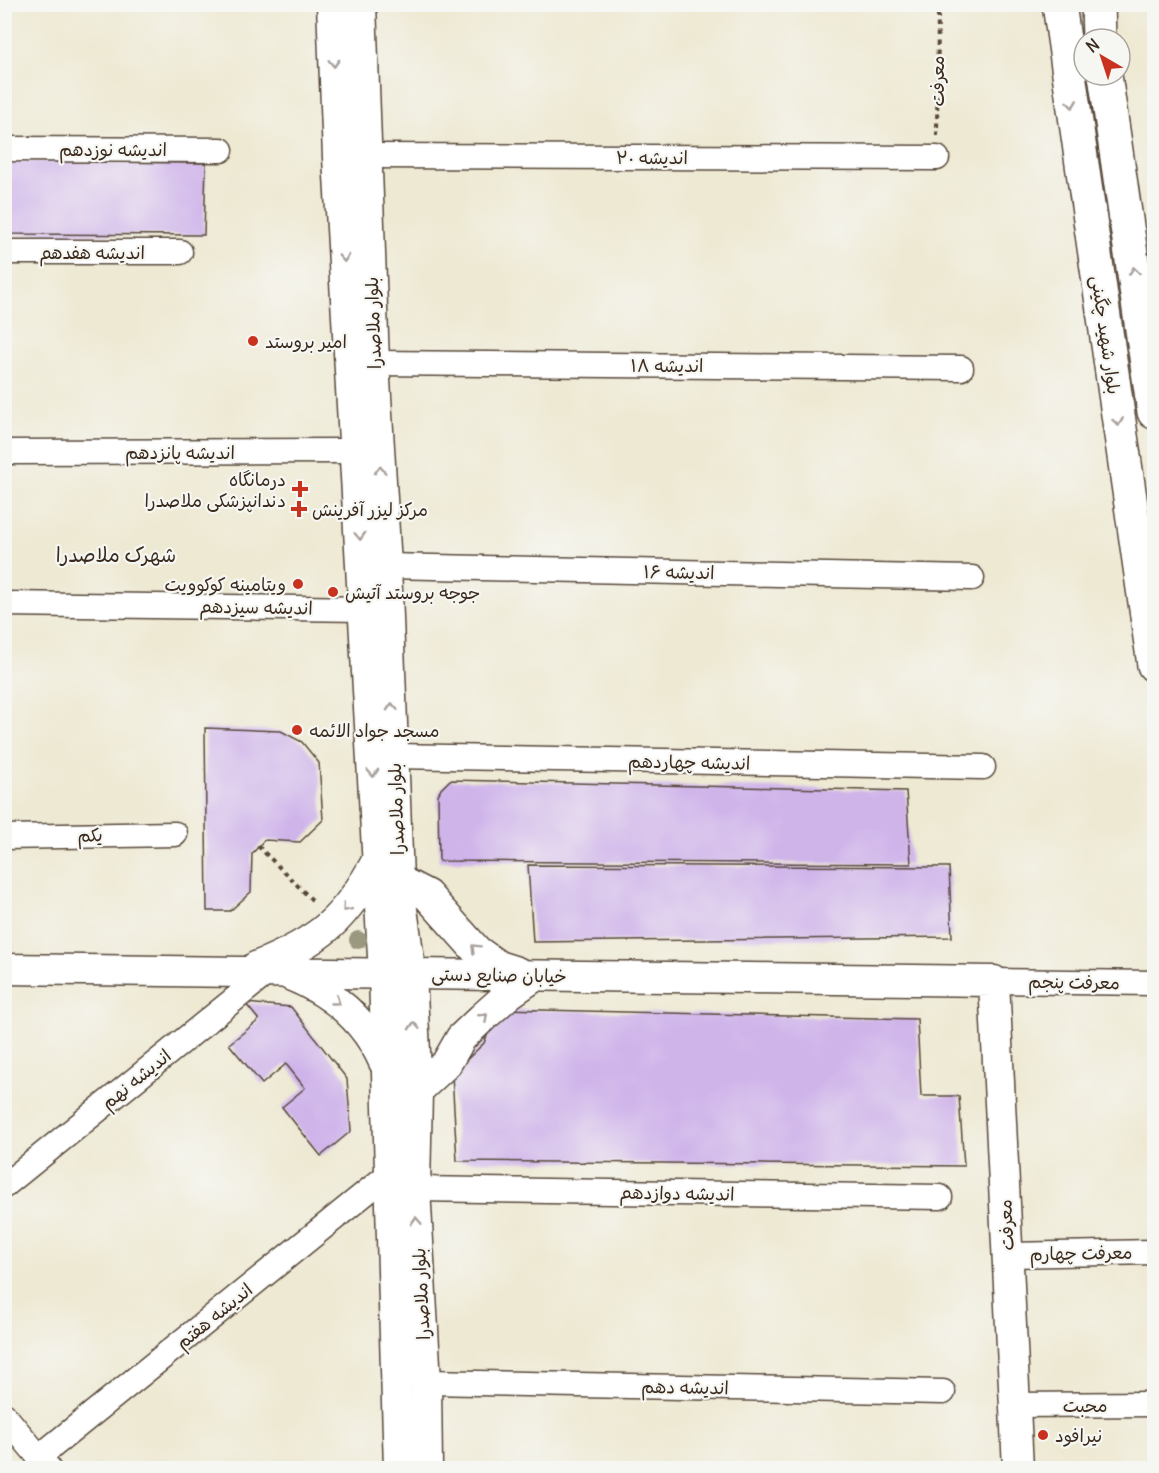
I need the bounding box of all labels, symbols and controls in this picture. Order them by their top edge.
north arrow [1072,27,1132,87]
text: N [1082,34,1103,57]
street label: معرفت [926,55,949,107]
one-way arrow [328,58,340,67]
one-way arrow [1066,99,1078,109]
street label: اندیشه نوزدهم [59,138,167,164]
street label: اندیشه ۲۰ [616,146,688,169]
street label: اندیشه هفدهم [39,241,145,267]
one-way arrow [337,253,350,262]
one-way arrow [1128,266,1140,275]
street label: بلوار شهید چگینی [1085,274,1126,396]
street label: بلوار ملاصدرا [360,276,386,370]
place label: امیر بروستد [265,330,347,353]
marker: امیر بروستد [246,334,260,348]
street label: اندیشه ۱۸ [631,354,703,377]
one-way arrow [1112,417,1124,426]
street label: اندیشه پانزدهم [125,441,235,467]
one-way arrow [374,465,387,474]
place label: درمانگاه دندانپزشکی ملاصدرا [144,468,286,513]
marker: درمانگاه دندانپزشکی ملاصدرا [291,480,309,498]
place label: مرکز لیزر آفرینش [312,498,428,521]
marker: مرکز لیزر آفرینش [290,500,308,518]
one-way arrow [353,532,366,541]
district label: شهرک ملاصدرا [56,542,176,567]
street label: اندیشه ۱۶ [643,560,715,584]
place label: ویتامینه کوکوویت [165,573,286,596]
marker: ویتامینه کوکوویت [291,577,305,591]
place label: جوجه بروستد آتیش [345,581,480,604]
marker: جوجه بروستد آتیش [326,585,340,599]
street label: اندیشه سیزدهم [199,595,313,622]
one-way arrow [385,702,398,711]
place label: مسجد جواد الائمه [309,719,440,742]
marker: مسجد جواد الائمه [290,723,304,737]
street label: اندیشه چهاردهم [628,749,750,778]
street label: بلوار ملاصدرا [383,762,409,856]
one-way arrow [366,768,379,777]
street label: یکم [77,823,103,850]
one-way arrow [343,901,354,912]
one-way arrow [471,944,482,955]
street label: خیابان صنایع دستی [431,962,567,990]
street label: معرفت پنجم [1028,970,1120,997]
one-way arrow [329,994,340,1005]
one-way arrow [477,1013,487,1024]
one-way arrow [407,1022,420,1031]
street label: اندیشه نهم [96,1044,177,1116]
street label: اندیشه دوازدهم [619,1180,735,1209]
street label: معرفت [993,1199,1019,1251]
one-way arrow [410,1217,423,1226]
street label: معرفت چهارم [1029,1241,1133,1268]
street label: بلوار ملاصدرا [407,1247,435,1341]
street label: اندیشه هفتم [171,1278,259,1356]
street label: اندیشه دهم [641,1375,729,1402]
street label: محبت [1063,1394,1107,1417]
place label: نیرافود [1055,1424,1102,1447]
marker: نیرافود [1036,1428,1050,1442]

